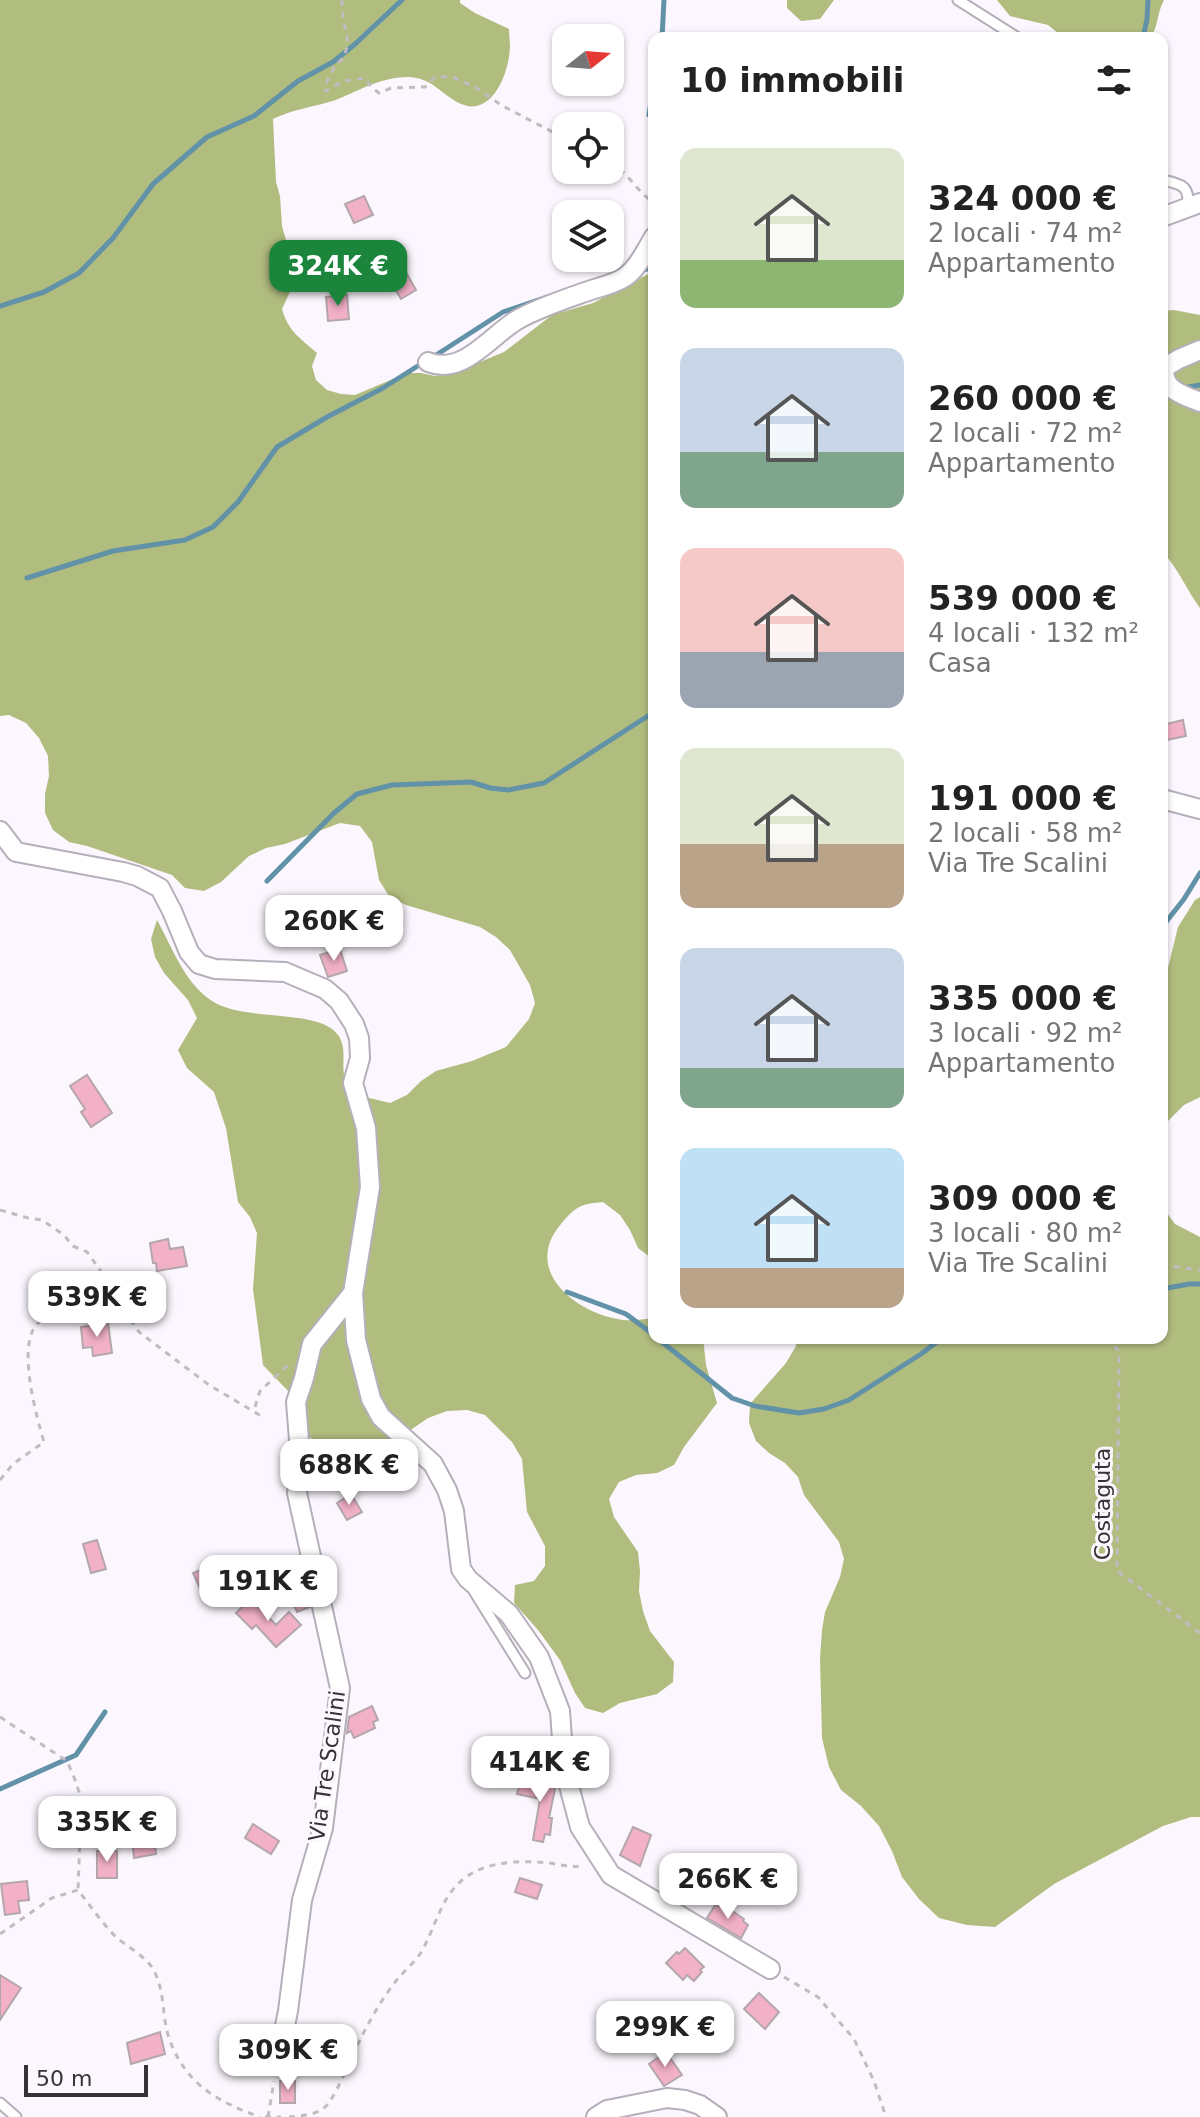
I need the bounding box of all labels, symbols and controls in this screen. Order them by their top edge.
north arrow [552,24,624,96]
map controls [552,24,624,272]
icon: filters [1092,58,1136,102]
text: 10 immobili [680,60,904,100]
button: locate [552,112,624,184]
text: 324 000 € [928,178,1117,218]
icon: home [744,180,840,276]
button: layers [552,200,624,272]
text: 2 locali · 74 m² [928,218,1123,248]
pin: 324K € [273,240,403,308]
text: Appartamento [928,248,1115,278]
text: 324K € [287,251,389,281]
text: 260 000 € [928,378,1117,418]
icon: home [744,380,840,476]
text: 2 locali · 72 m² [928,418,1123,448]
text: Appartamento [928,448,1115,478]
text: 539 000 € [928,578,1117,618]
icon: home [744,580,840,676]
text: 4 locali · 132 m² [928,618,1139,648]
text: Casa [928,648,992,678]
text: 191 000 € [928,778,1117,818]
icon: home [744,780,840,876]
text: 2 locali · 58 m² [928,818,1123,848]
text: Via Tre Scalini [928,848,1108,878]
pin: 260K € [269,895,399,963]
text: 260K € [283,906,385,936]
text: 335 000 € [928,978,1117,1018]
icon: home [744,980,840,1076]
text: 3 locali · 92 m² [928,1018,1123,1048]
text: Appartamento [928,1048,1115,1078]
text: 309 000 € [928,1178,1117,1218]
icon: home [744,1180,840,1276]
text: 3 locali · 80 m² [928,1218,1123,1248]
text: Via Tre Scalini [928,1248,1108,1278]
pin: 539K € [32,1271,162,1339]
text: 539K € [46,1282,148,1312]
pin: 688K € [284,1439,414,1507]
street label: Costaguta [1090,1448,1115,1560]
text: 688K € [298,1450,400,1480]
pin: 191K € [203,1555,333,1623]
text: 191K € [217,1566,319,1596]
street label: Via Tre Scalini [304,1689,350,1843]
pin: 414K € [475,1736,605,1804]
text: 414K € [489,1747,591,1777]
pin: 335K € [42,1796,172,1864]
text: 335K € [56,1807,158,1837]
pin: 266K € [663,1853,793,1921]
text: 266K € [677,1864,779,1894]
pin: 299K € [600,2001,730,2069]
text: 299K € [614,2012,716,2042]
pin: 309K € [223,2024,353,2092]
text: 309K € [237,2035,339,2065]
scale bar [24,2061,148,2097]
text: 50 m [36,2066,92,2091]

